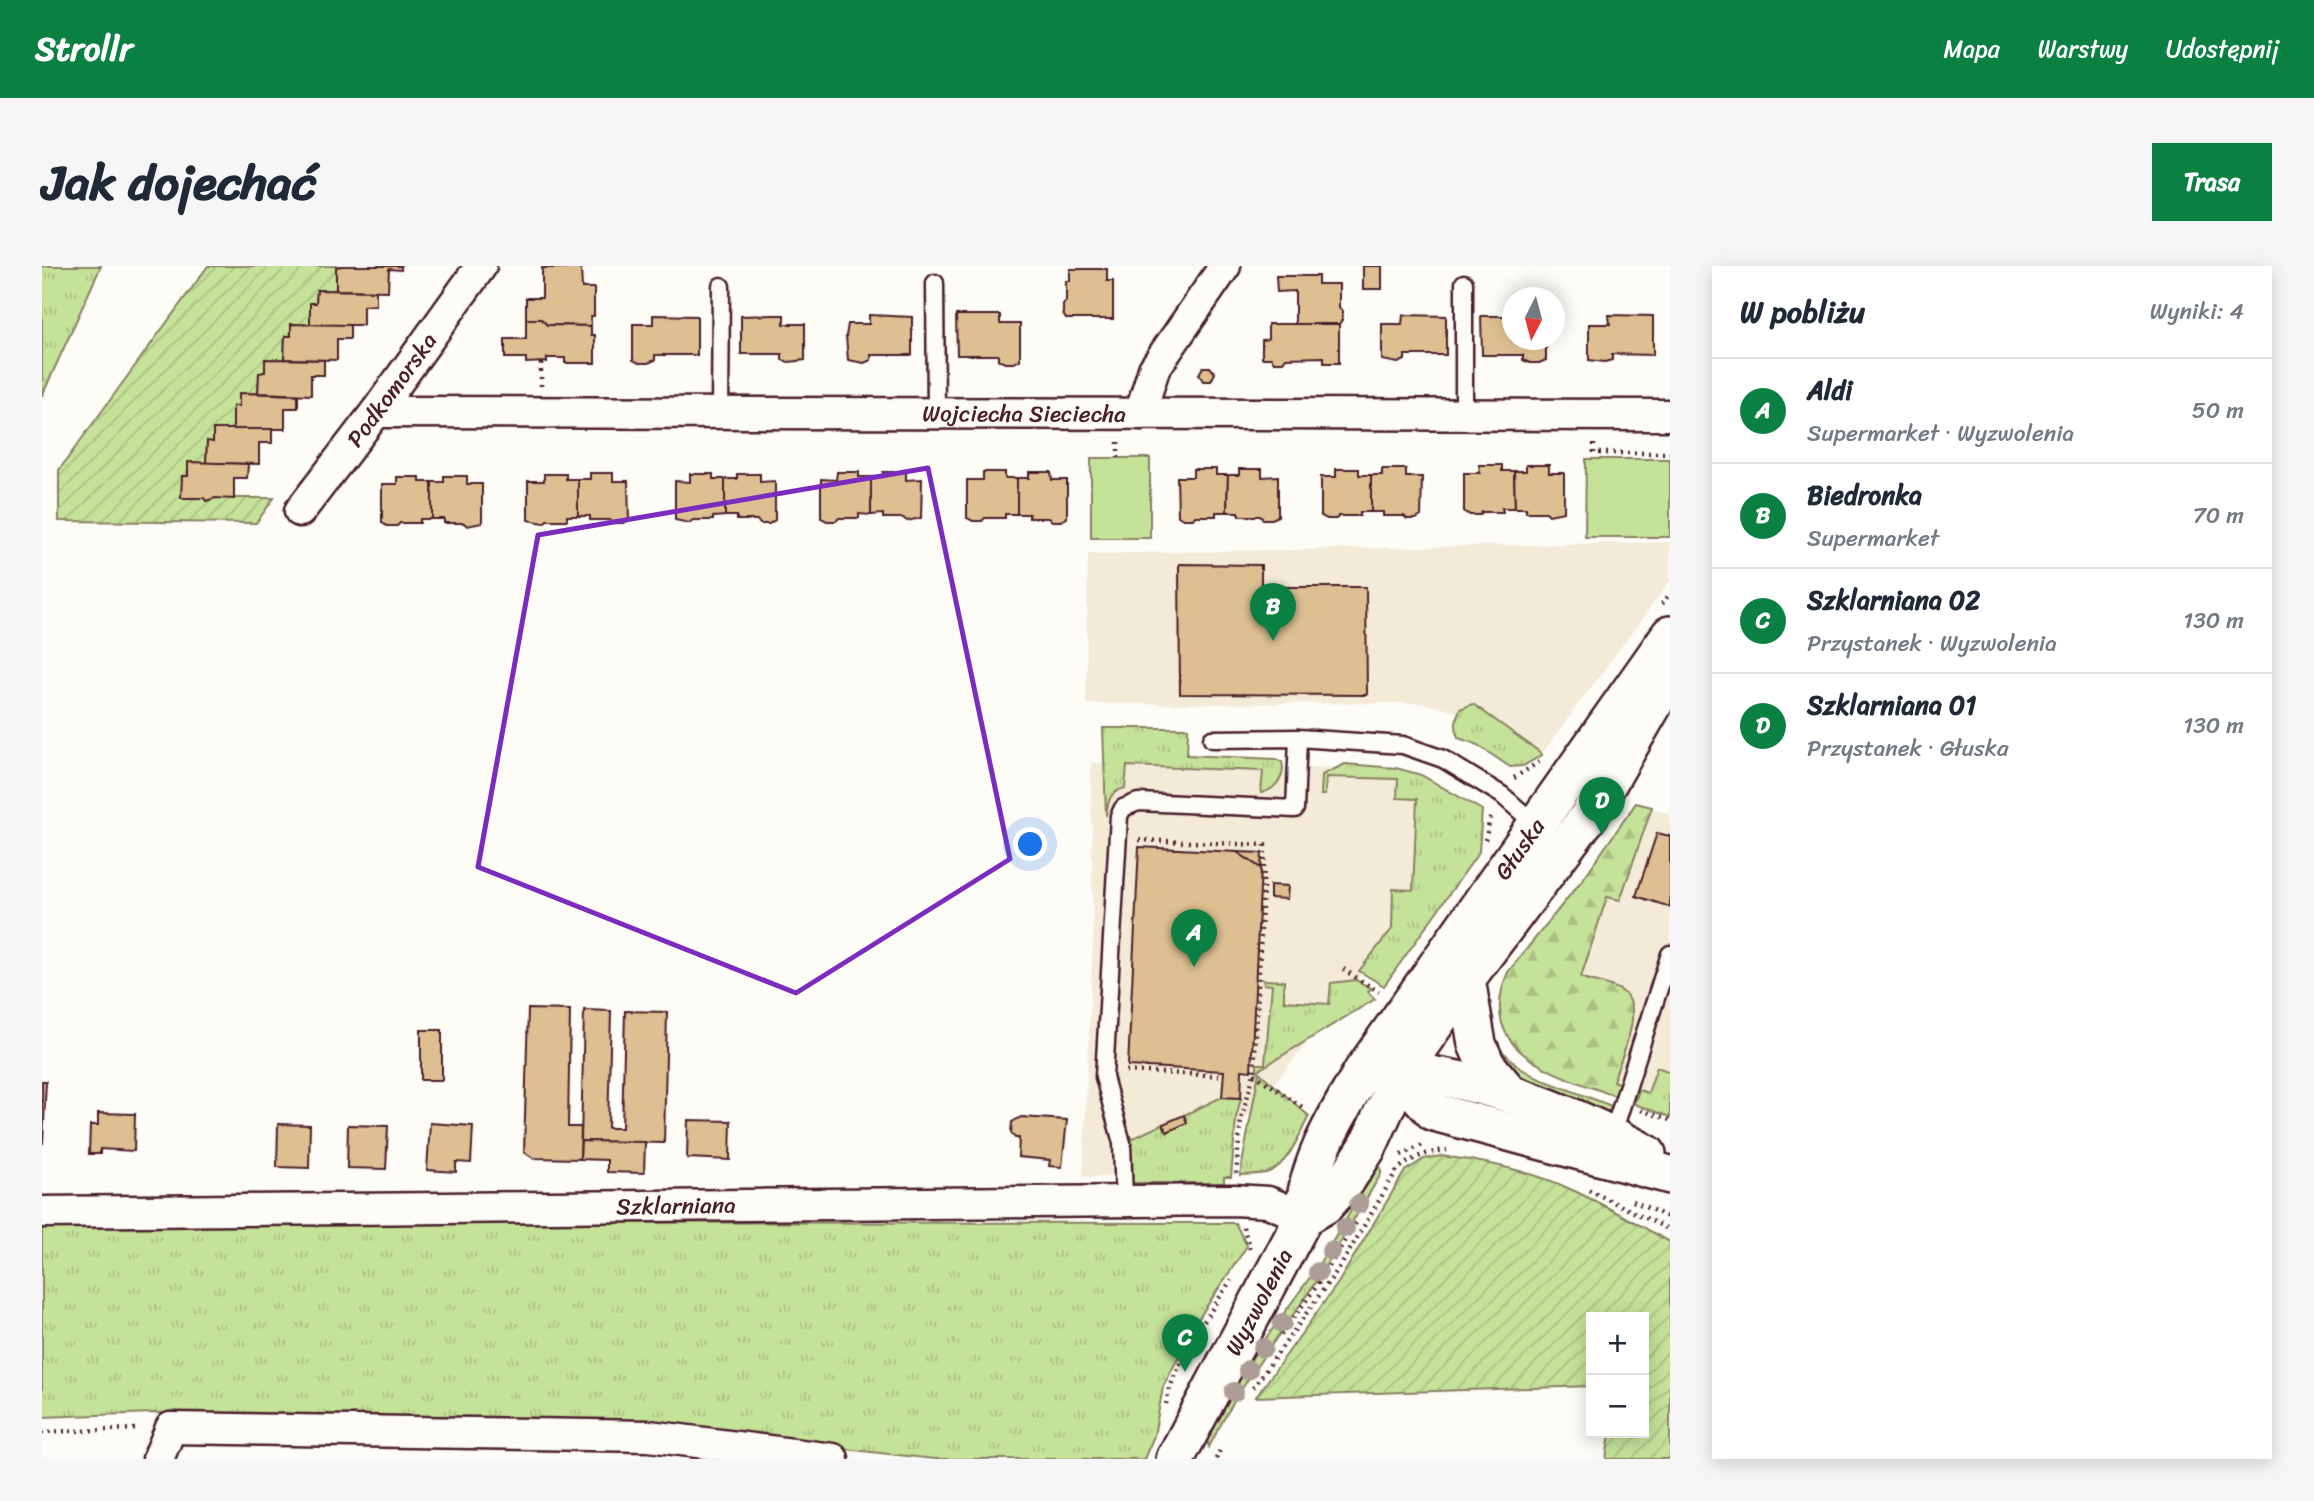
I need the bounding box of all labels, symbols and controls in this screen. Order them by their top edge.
text: Strollr [35,20,133,78]
text: Mapa [1943,28,2000,70]
text: Warstwy [2038,28,2128,70]
text: Udostępnij [2166,28,2279,70]
text: Jak dojechać [42,139,316,226]
button: Trasa [2152,143,2272,221]
text: W pobliżu [1740,285,1865,339]
north arrow [1502,287,1565,350]
text: Wyniki: 4 [2150,291,2244,332]
street label: Podkomorska [336,324,448,457]
text: Aldi [1807,367,1852,413]
text: A [1755,390,1771,431]
text: 50 m [2192,390,2244,431]
street label: Wojciecha Sieciecha [922,393,1126,435]
text: Supermarket · Wyzwolenia [1807,413,2074,454]
text: Biedronka [1807,472,1922,518]
text: B [1756,495,1770,536]
text: 70 m [2193,495,2244,536]
text: Supermarket [1807,518,1939,559]
text: Szklarniana 02 [1807,577,1980,623]
pin: B [1250,583,1296,641]
text: C [1756,600,1770,641]
text: 130 m [2183,600,2244,641]
text: Przystanek · Wyzwolenia [1807,623,2057,664]
text: Szklarniana 01 [1807,682,1976,728]
text: D [1756,705,1770,746]
text: 130 m [2183,705,2244,746]
text: Przystanek · Głuska [1807,728,2008,769]
pin: D [1579,777,1625,835]
street label: Głuska [1483,809,1557,889]
your location [1013,827,1047,861]
pin: A [1171,909,1217,967]
street label: Szklarniana [616,1185,736,1227]
street label: Wyzwolenia [1214,1241,1305,1363]
map controls [1586,1312,1649,1438]
button: + [1586,1312,1649,1375]
pin: C [1162,1314,1208,1372]
button: − [1586,1375,1649,1438]

